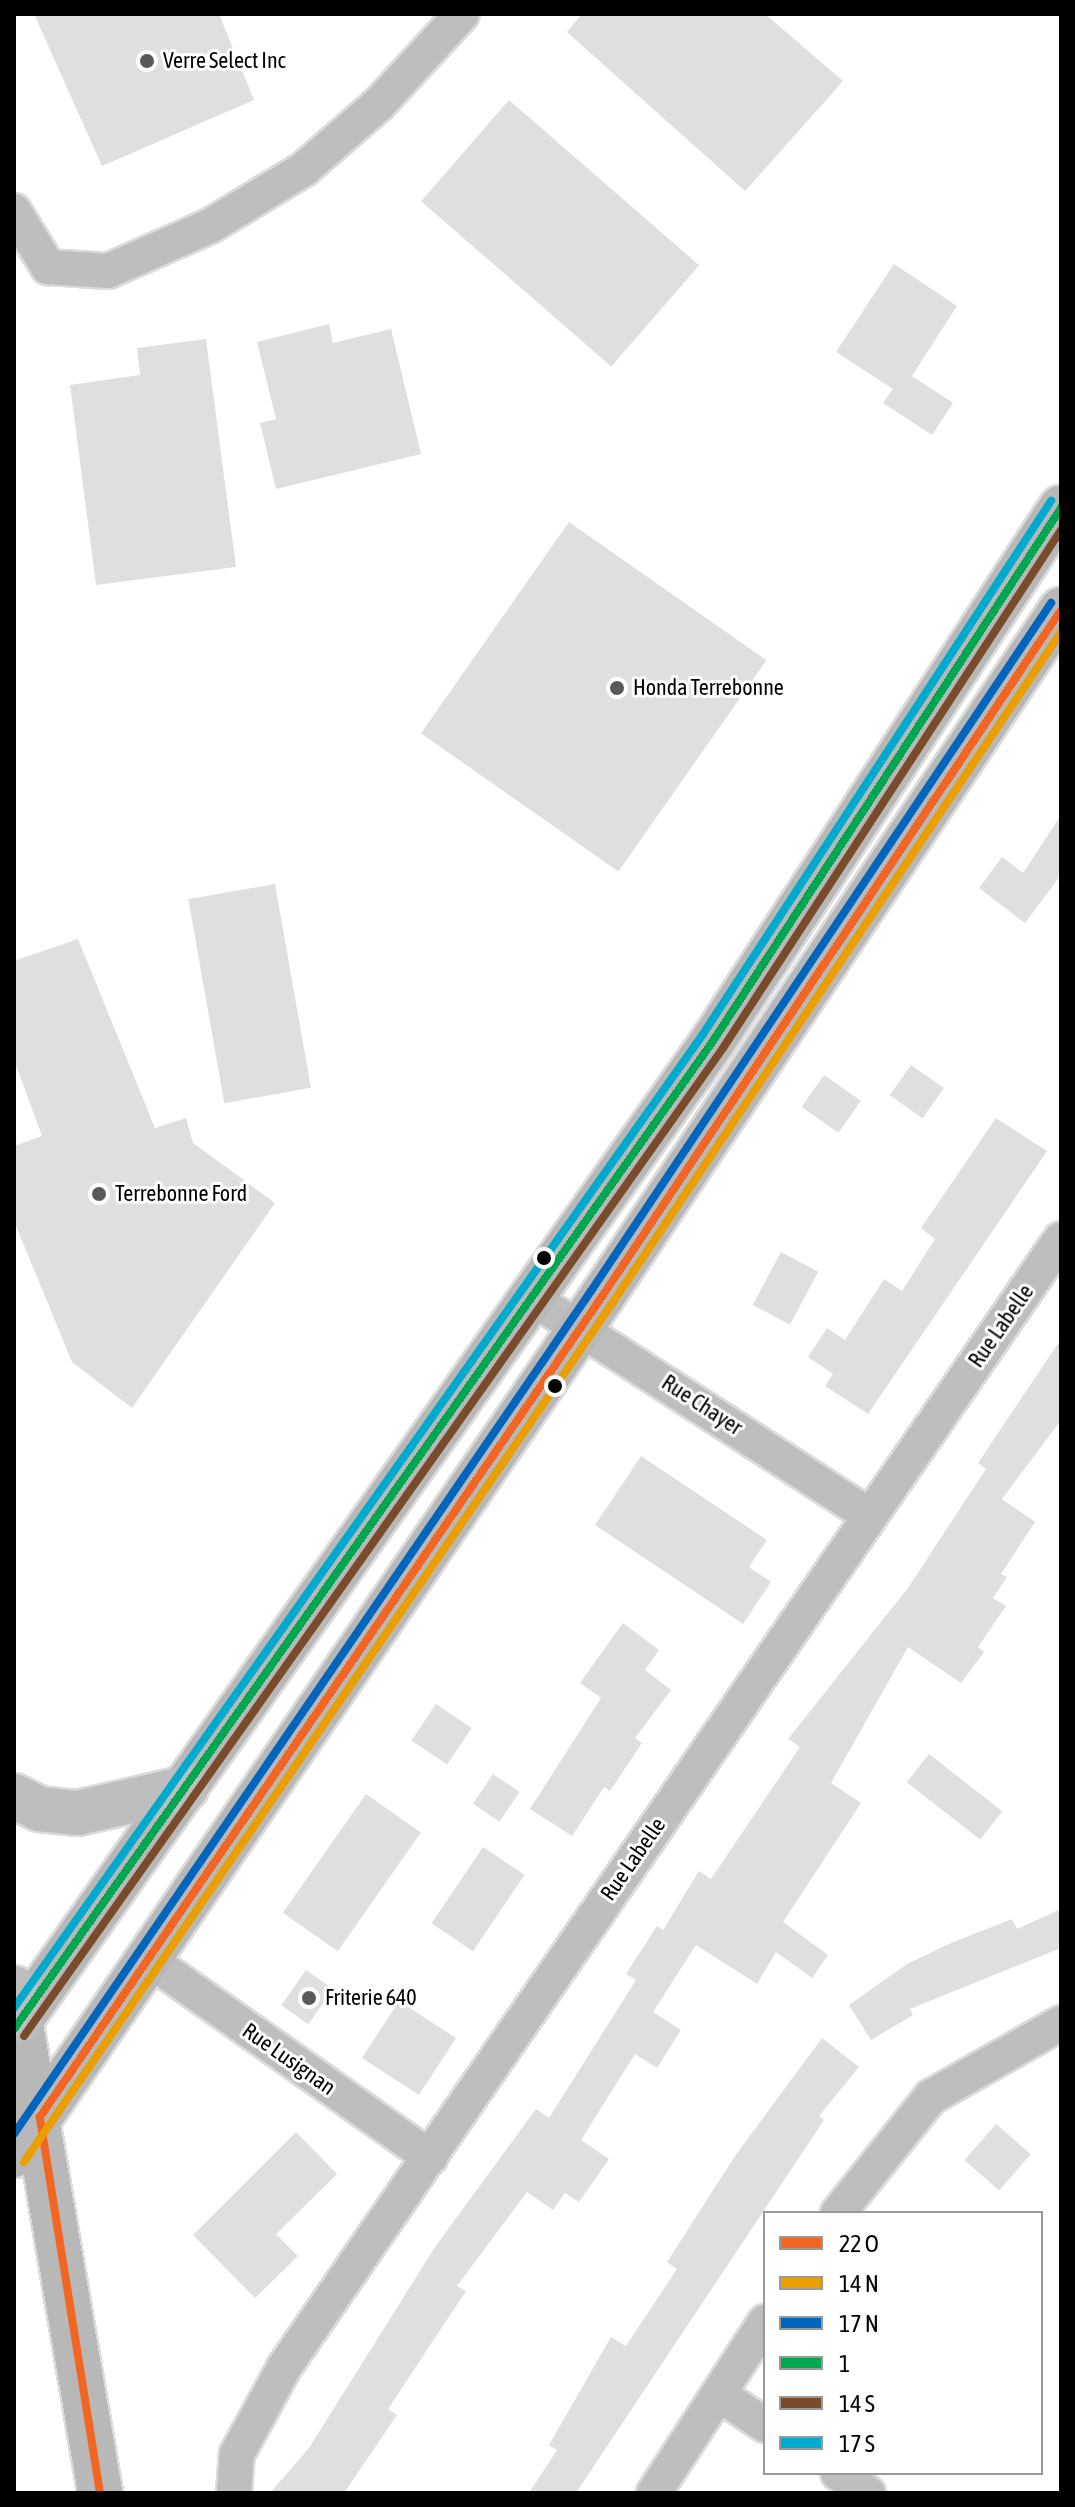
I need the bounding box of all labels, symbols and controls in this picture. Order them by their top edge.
place label: Verre Select Inc [163,48,286,74]
marker: Verre Select Inc [138,52,156,70]
place label: Honda Terrebonne [633,675,784,701]
marker: Honda Terrebonne [608,679,626,697]
place label: Terrebonne Ford [115,1181,247,1207]
marker: Terrebonne Ford [90,1185,108,1203]
unlabelled marker [536,1250,552,1266]
street label: Rue Labelle [963,1279,1039,1373]
street label: Rue Chayer [657,1369,747,1441]
unlabelled marker [547,1378,563,1394]
street label: Rue Labelle [595,1812,671,1906]
place label: Friterie 640 [325,1985,417,2011]
marker: Friterie 640 [300,1989,318,2007]
street label: Rue Lusignan [237,2017,341,2101]
legend [763,2211,1043,2475]
text: 22 O [839,2230,879,2257]
text: 14 N [839,2270,879,2297]
text: 17 N [839,2310,879,2337]
text: 1 [839,2350,850,2377]
text: 14 S [839,2390,875,2417]
text: 17 S [839,2430,875,2457]

